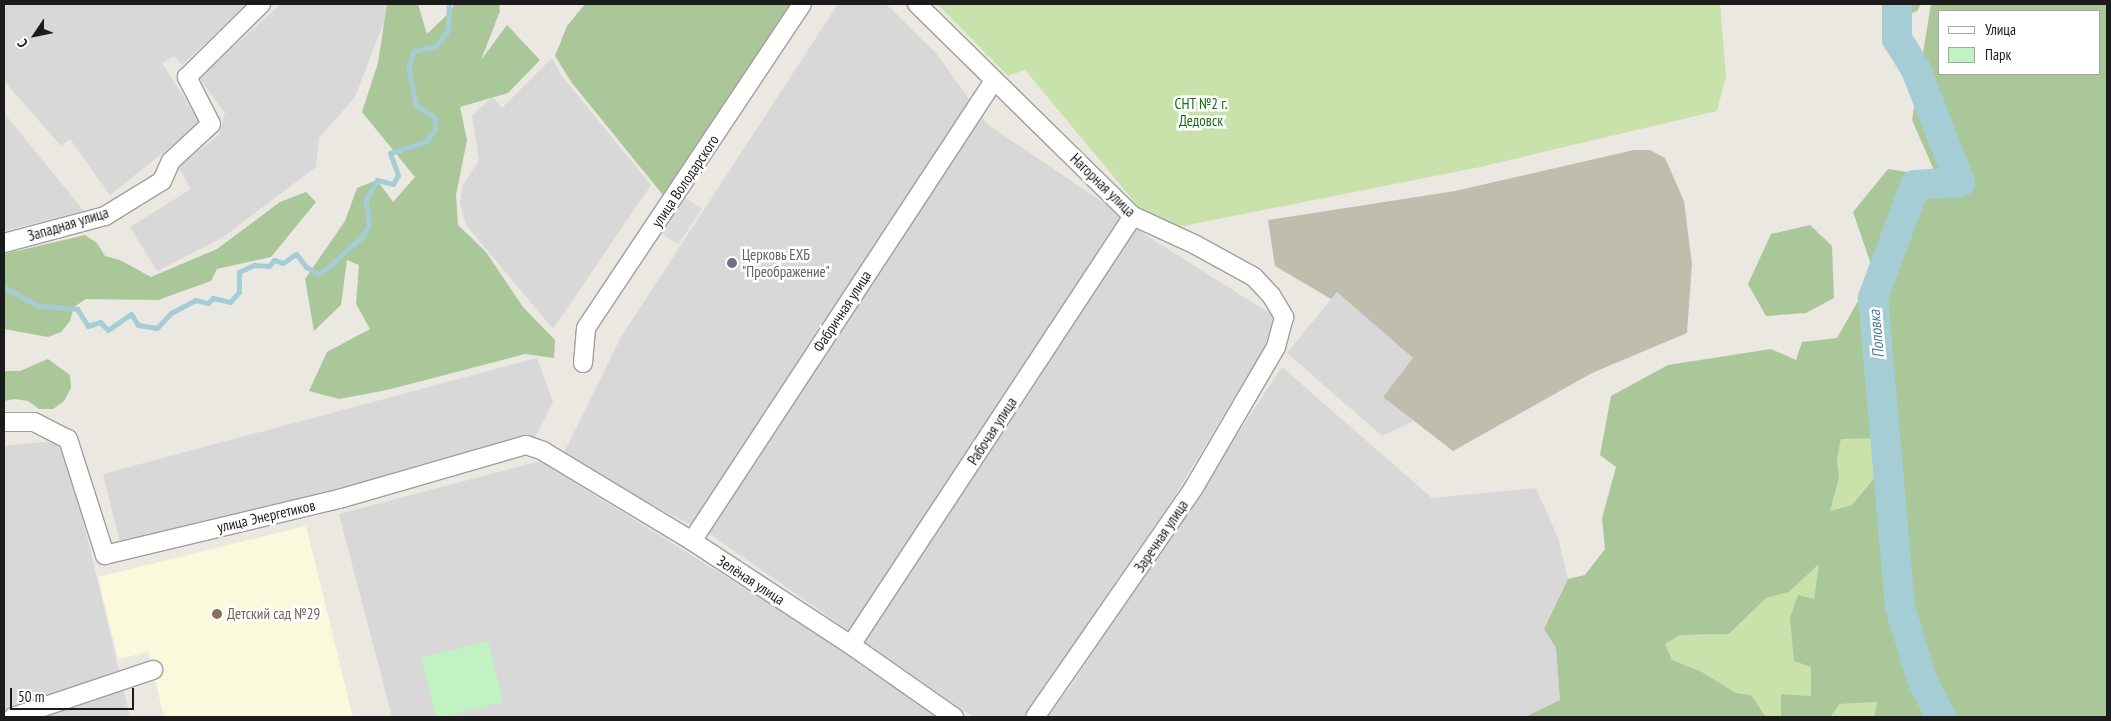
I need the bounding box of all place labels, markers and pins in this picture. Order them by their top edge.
place label: Церковь ЕХБ "Преображение" [742,245,830,280]
marker: Церковь ЕХБ "Преображение" [726,257,738,269]
place label: Детский сад №29 [227,605,320,623]
marker: Детский сад №29 [211,608,223,620]

